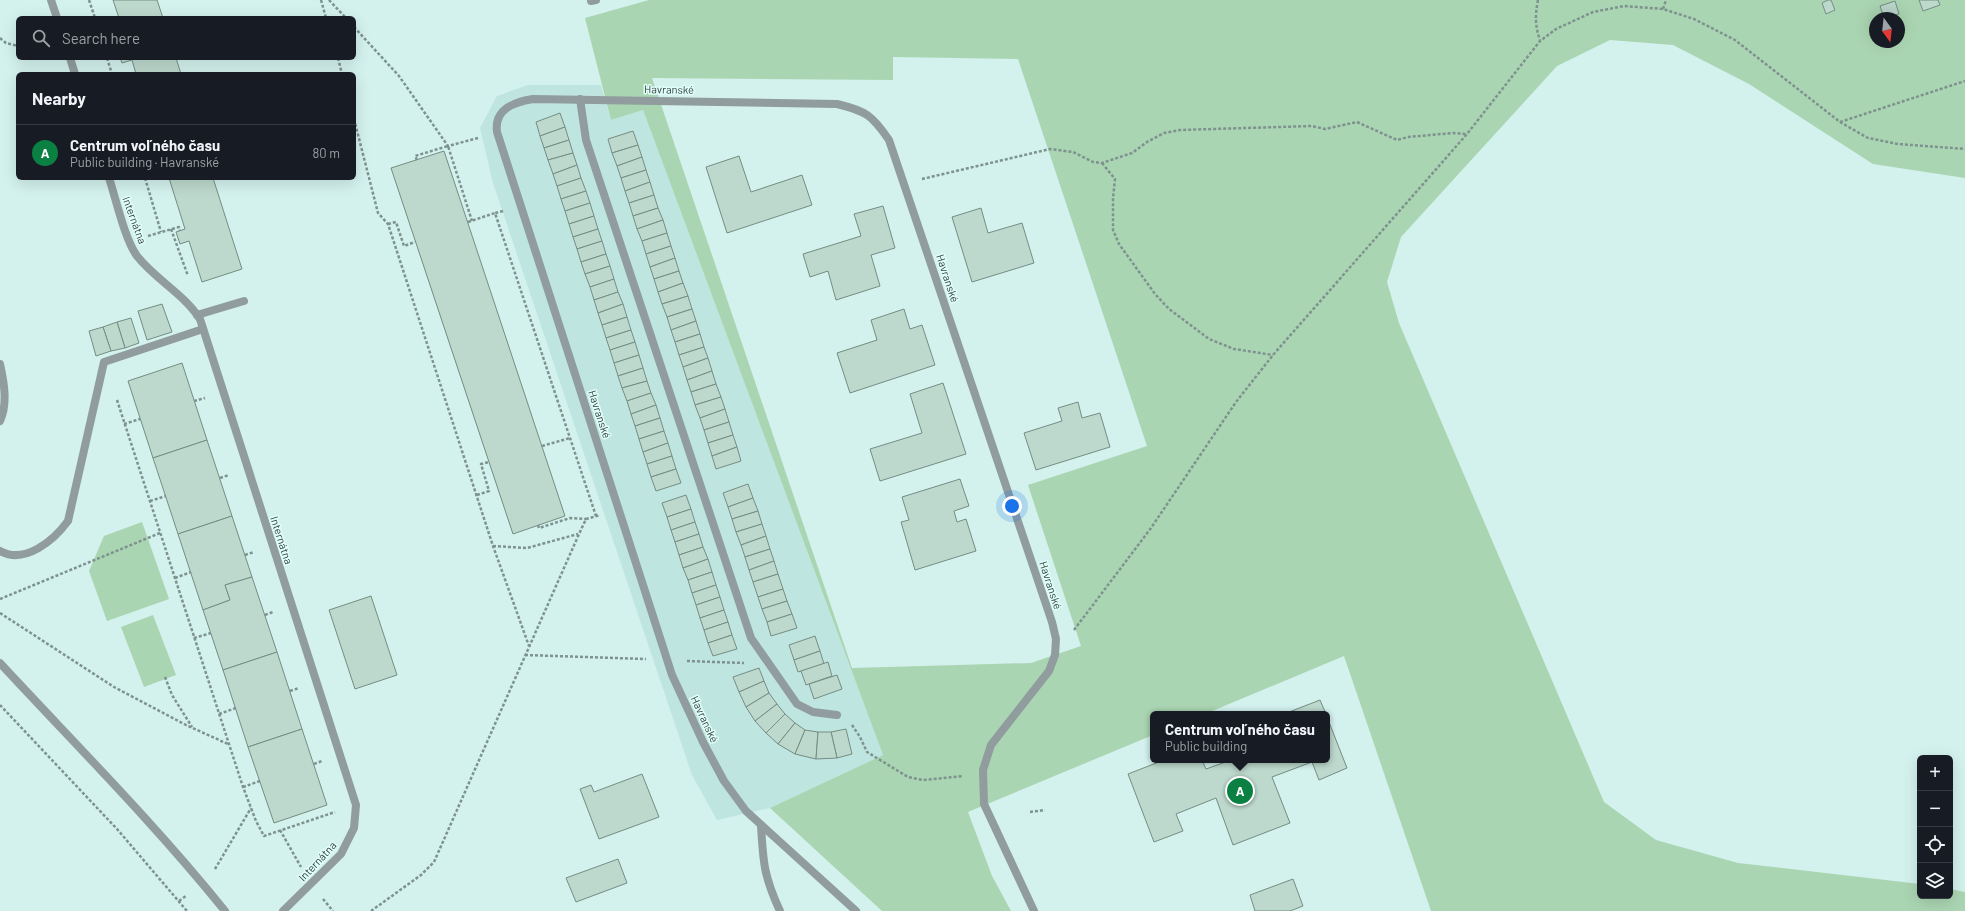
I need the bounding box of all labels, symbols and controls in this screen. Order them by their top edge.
north arrow [1869,12,1905,48]
search box [16,16,356,60]
icon: search [30,27,52,49]
text: Search here [62,29,140,47]
street label: Havranské [644,82,694,96]
text: Nearby [32,88,86,108]
text: Centrum voľného času [70,136,220,154]
text: A [41,145,49,161]
text: 80 m [313,145,340,161]
text: Public building · Havranské [70,154,219,170]
street label: Internátna [120,194,150,246]
street label: Havranské [934,252,962,304]
street label: Havranské [586,388,614,440]
your location [1002,496,1022,516]
street label: Internátna [268,514,296,566]
street label: Havranské [1037,559,1065,611]
street label: Havranské [689,694,722,745]
popup [1150,711,1330,763]
text: Centrum voľného času [1165,720,1315,738]
text: Public building [1165,738,1247,754]
map controls [1917,755,1953,899]
button: + [1917,755,1953,791]
pin: A [1227,776,1253,806]
button: − [1917,791,1953,827]
button: locate [1917,827,1953,863]
street label: Internátna [295,838,339,884]
button: layers [1917,863,1953,899]

